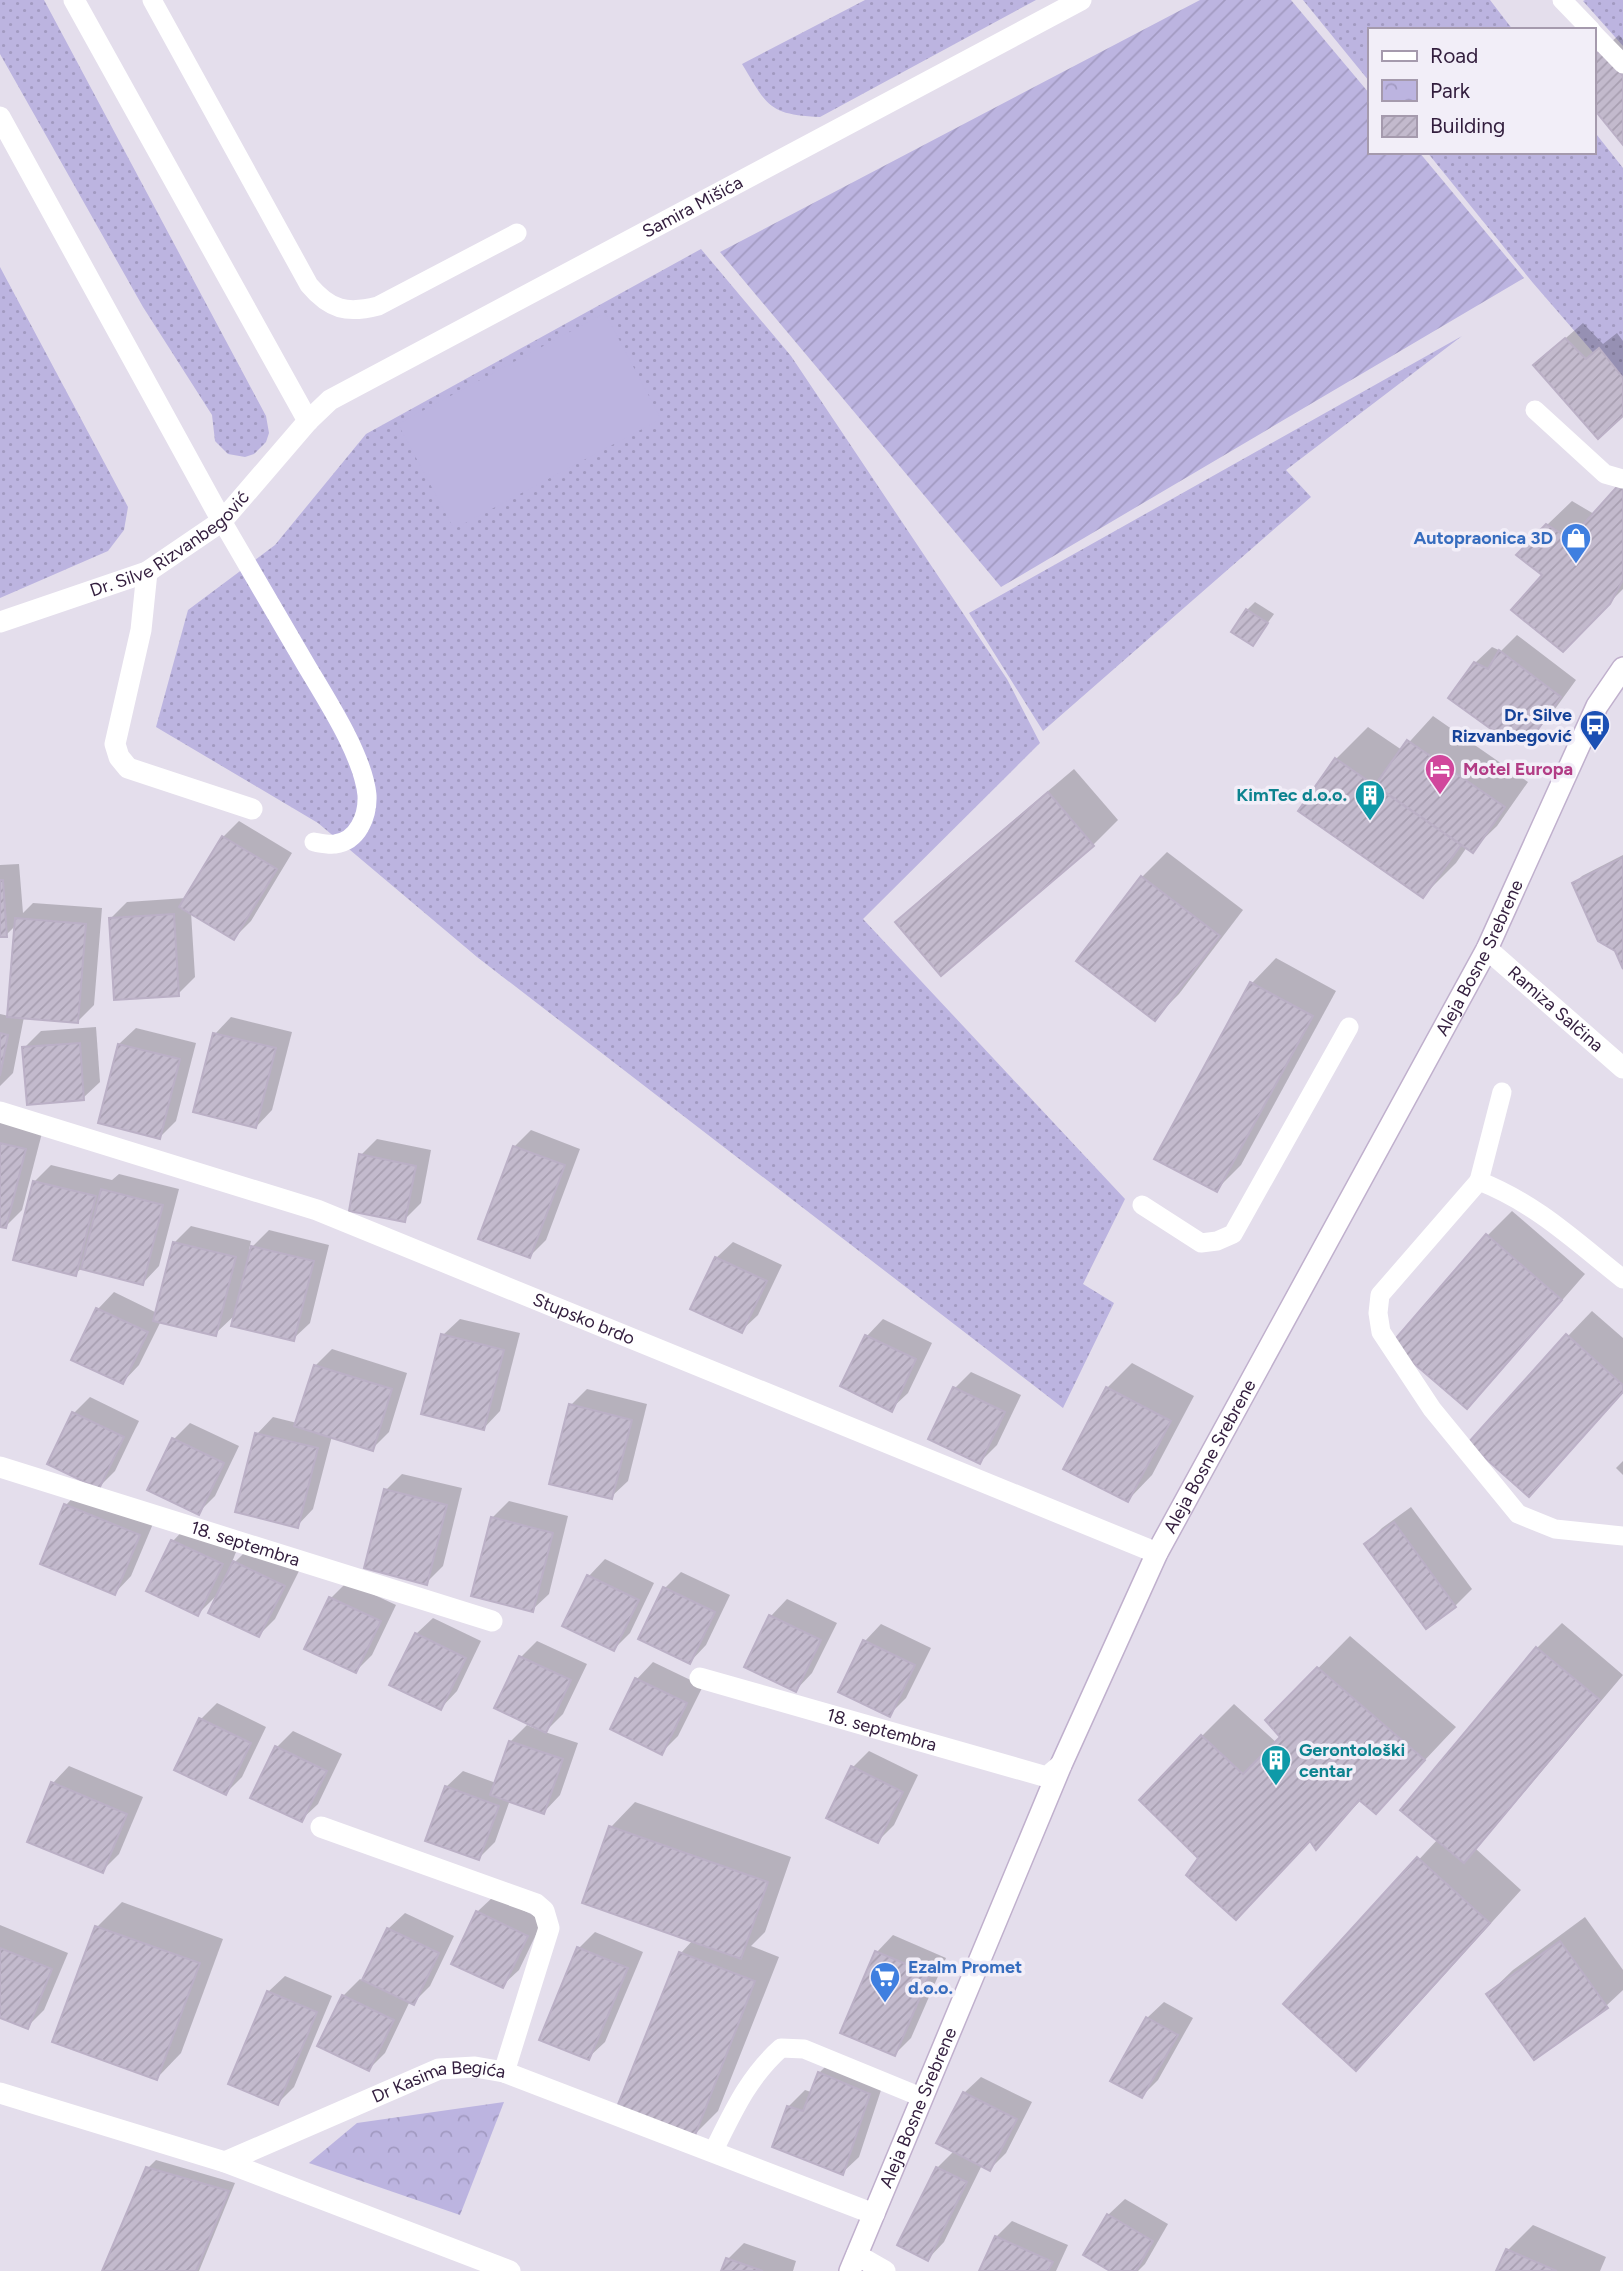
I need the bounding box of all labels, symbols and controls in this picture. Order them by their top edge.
legend [1368,28,1595,154]
text: Road [1430,43,1478,68]
text: Park [1430,78,1471,103]
text: Building [1430,113,1505,138]
street label: Samira Mišića [639,171,746,243]
street label: Dr. Silve Rizvanbegović [87,486,254,602]
shop icon: Autopraonica 3D [1559,521,1593,565]
place label: Autopraonica 3D [1413,527,1553,549]
place label: Dr. Silve Rizvanbegović [1451,704,1572,747]
bus stop icon: Dr. Silve Rizvanbegović [1578,708,1612,752]
hotel icon: Motel Europa [1423,752,1457,796]
place label: Motel Europa [1463,758,1573,780]
building icon: KimTec d.o.o. [1353,778,1387,822]
place label: KimTec d.o.o. [1236,784,1347,806]
street label: Aleja Bosne Srebrene [1431,876,1528,1040]
street label: Ramiza Salčina [1503,961,1608,1057]
street label: Stupsko brdo [530,1288,638,1350]
street label: Aleja Bosne Srebrene [1159,1376,1261,1537]
street label: 18. septembra [188,1516,303,1571]
street label: 18. septembra [824,1704,939,1756]
place label: Gerontološki centar [1299,1739,1405,1782]
building icon: Gerontološki centar [1259,1743,1293,1787]
place label: Ezalm Promet d.o.o. [908,1956,1022,1999]
supermarket icon: Ezalm Promet d.o.o. [868,1960,902,2004]
street label: Aleja Bosne Srebrene [875,2024,961,2191]
street label: Dr Kasima Begića [368,2056,507,2108]

